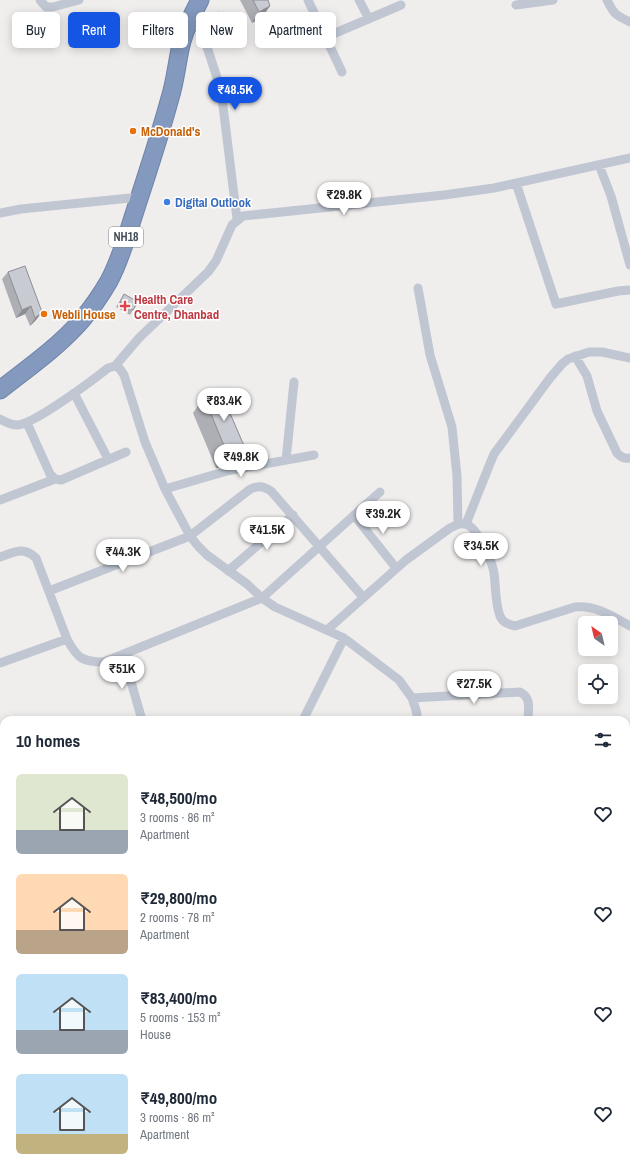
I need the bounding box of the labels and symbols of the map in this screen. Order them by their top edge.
pin: ₹48.5K [202,77,268,111]
place label: McDonald's [141,123,200,140]
marker: McDonald's [128,126,138,136]
pin: ₹29.8K [311,182,377,216]
place label: Digital Outlook [175,194,251,211]
marker: Digital Outlook [162,197,172,207]
road number: NH18 [109,227,143,247]
place label: Health Care Centre, Dhanbad [134,291,219,323]
marker: Health Care Centre, Dhanbad [119,300,131,312]
place label: Webli House [52,306,116,323]
marker: Webli House [39,309,49,319]
pin: ₹83.4K [191,388,257,422]
pin: ₹49.8K [208,444,274,478]
pin: ₹39.2K [350,501,416,535]
pin: ₹41.5K [234,517,300,551]
pin: ₹34.5K [448,533,514,567]
pin: ₹44.3K [90,539,156,573]
north arrow [578,616,618,656]
pin: ₹51K [98,656,146,690]
pin: ₹27.5K [441,671,507,705]

